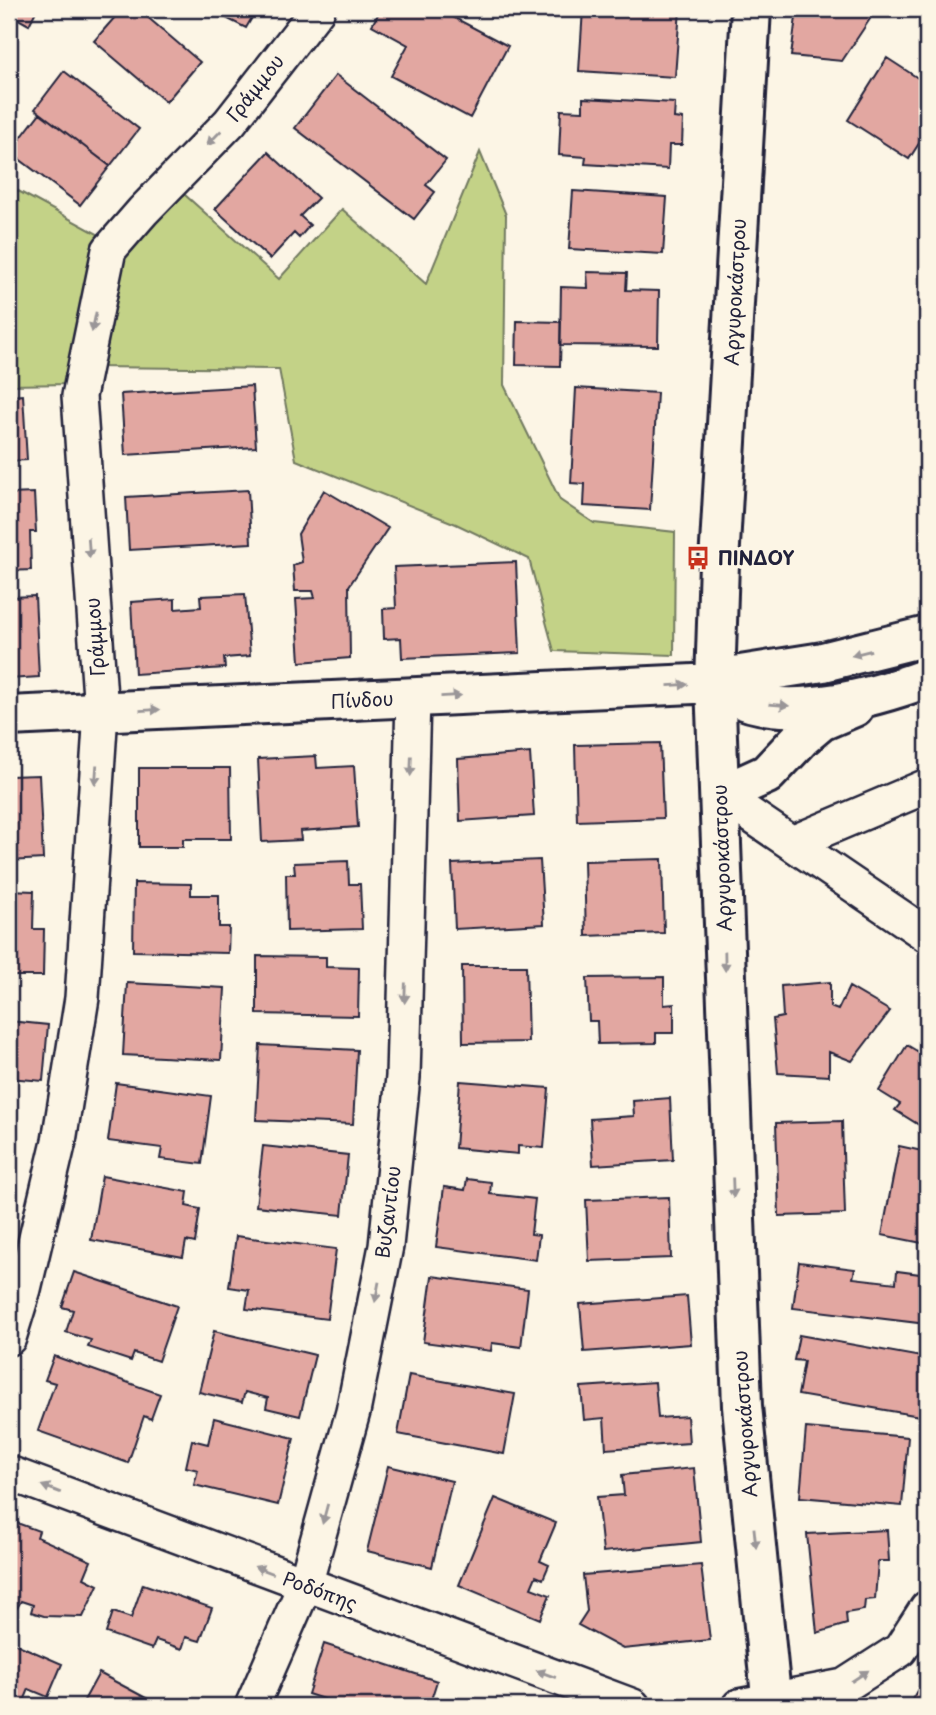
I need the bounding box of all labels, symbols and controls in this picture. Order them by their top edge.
street label: Γράμμου [219,48,290,127]
one-way arrow [206,129,222,146]
street label: Αργυροκάστρου [716,218,752,366]
one-way arrow [88,311,99,333]
one-way arrow [84,537,95,559]
place label: ΠΙΝΔΟΥ [718,543,795,571]
bus stop icon: ΠΙΝΔΟΥ [684,544,712,572]
street label: Γράμμου [77,597,111,677]
one-way arrow [850,648,872,659]
one-way arrow [668,679,690,690]
street label: Πίνδου [330,683,394,715]
one-way arrow [440,690,462,701]
one-way arrow [768,700,790,711]
one-way arrow [140,704,162,715]
one-way arrow [406,755,417,777]
one-way arrow [91,764,102,786]
street label: Αργυροκάστρου [704,784,738,932]
one-way arrow [719,950,731,972]
one-way arrow [399,983,411,1005]
street label: Βυζαντίου [367,1164,407,1260]
one-way arrow [727,1178,738,1200]
one-way arrow [371,1281,382,1303]
street label: Αργυροκάστρου [725,1350,763,1499]
one-way arrow [40,1483,61,1494]
one-way arrow [319,1504,329,1525]
one-way arrow [750,1527,761,1549]
one-way arrow [253,1564,274,1575]
street label: Ροδόπης [279,1564,362,1617]
one-way arrow [535,1668,556,1679]
one-way arrow [850,1669,870,1682]

